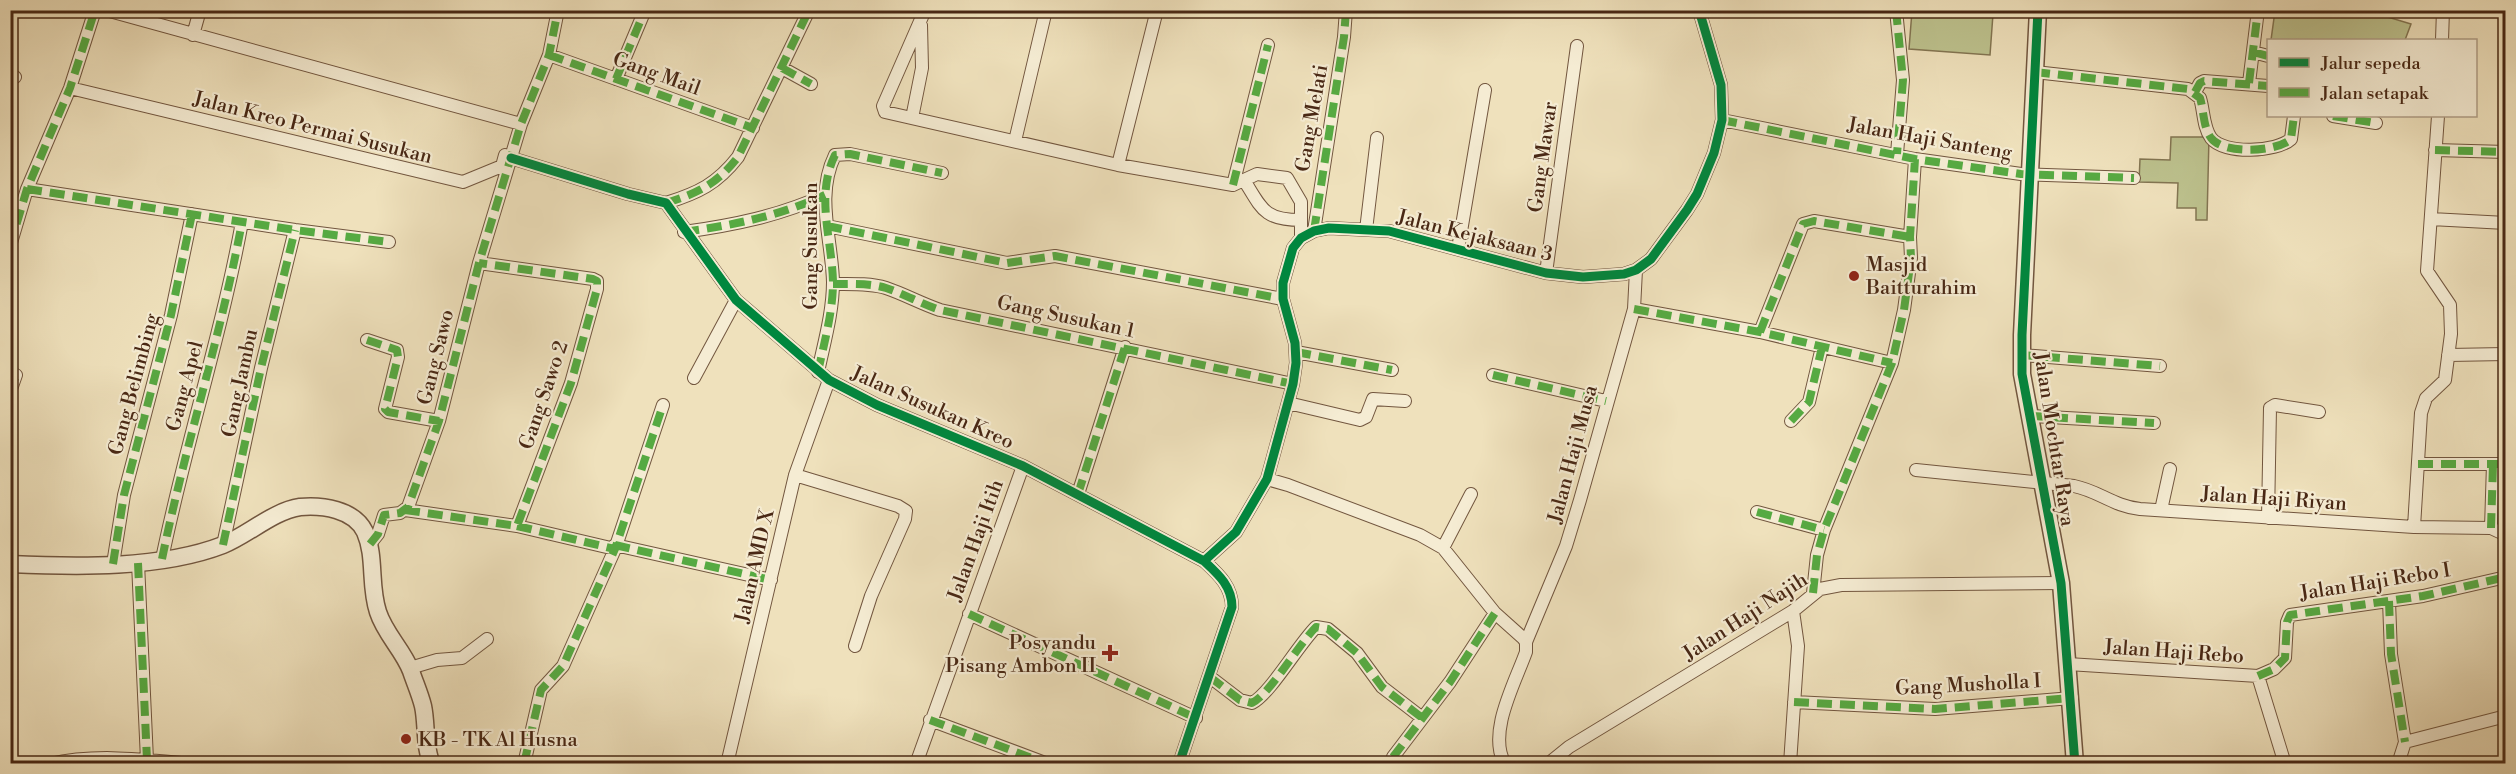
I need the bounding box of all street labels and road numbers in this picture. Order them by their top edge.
street label: Gang Mail [609,47,704,102]
street label: Gang Melati [1291,62,1334,174]
street label: Jalan Kreo Permai Susukan [190,86,435,170]
street label: Gang Mawar [1523,100,1564,214]
street label: Jalan Haji Santeng [1844,113,2015,166]
street label: Gang Susukan [799,182,824,310]
street label: Jalan Kejaksaan 3 [1393,205,1555,268]
street label: Gang Susukan 1 [995,291,1137,344]
street label: Gang Sawo [413,307,460,408]
street label: Gang Belimbing [104,310,166,458]
street label: Gang Jambu [217,326,264,440]
street label: Gang Apel [161,338,210,434]
street label: Gang Sawo 2 [514,338,575,453]
street label: Jalan Mochtar Raya [2027,349,2080,529]
street label: Jalan Susukan Kreo [846,361,1018,455]
street label: Jalan Haji Musa [1543,382,1604,527]
street label: Jalan Haji Itih [943,476,1010,605]
street label: Jalan Haji Riyan [2199,482,2348,517]
street label: Jalan AMD X [730,507,781,626]
street label: Jalan Haji Rebo I [2297,558,2453,607]
street label: Jalan Haji Najih [1678,568,1813,667]
street label: Jalan Haji Rebo [2102,635,2245,670]
street label: Gang Musholla I [1895,669,2042,702]

